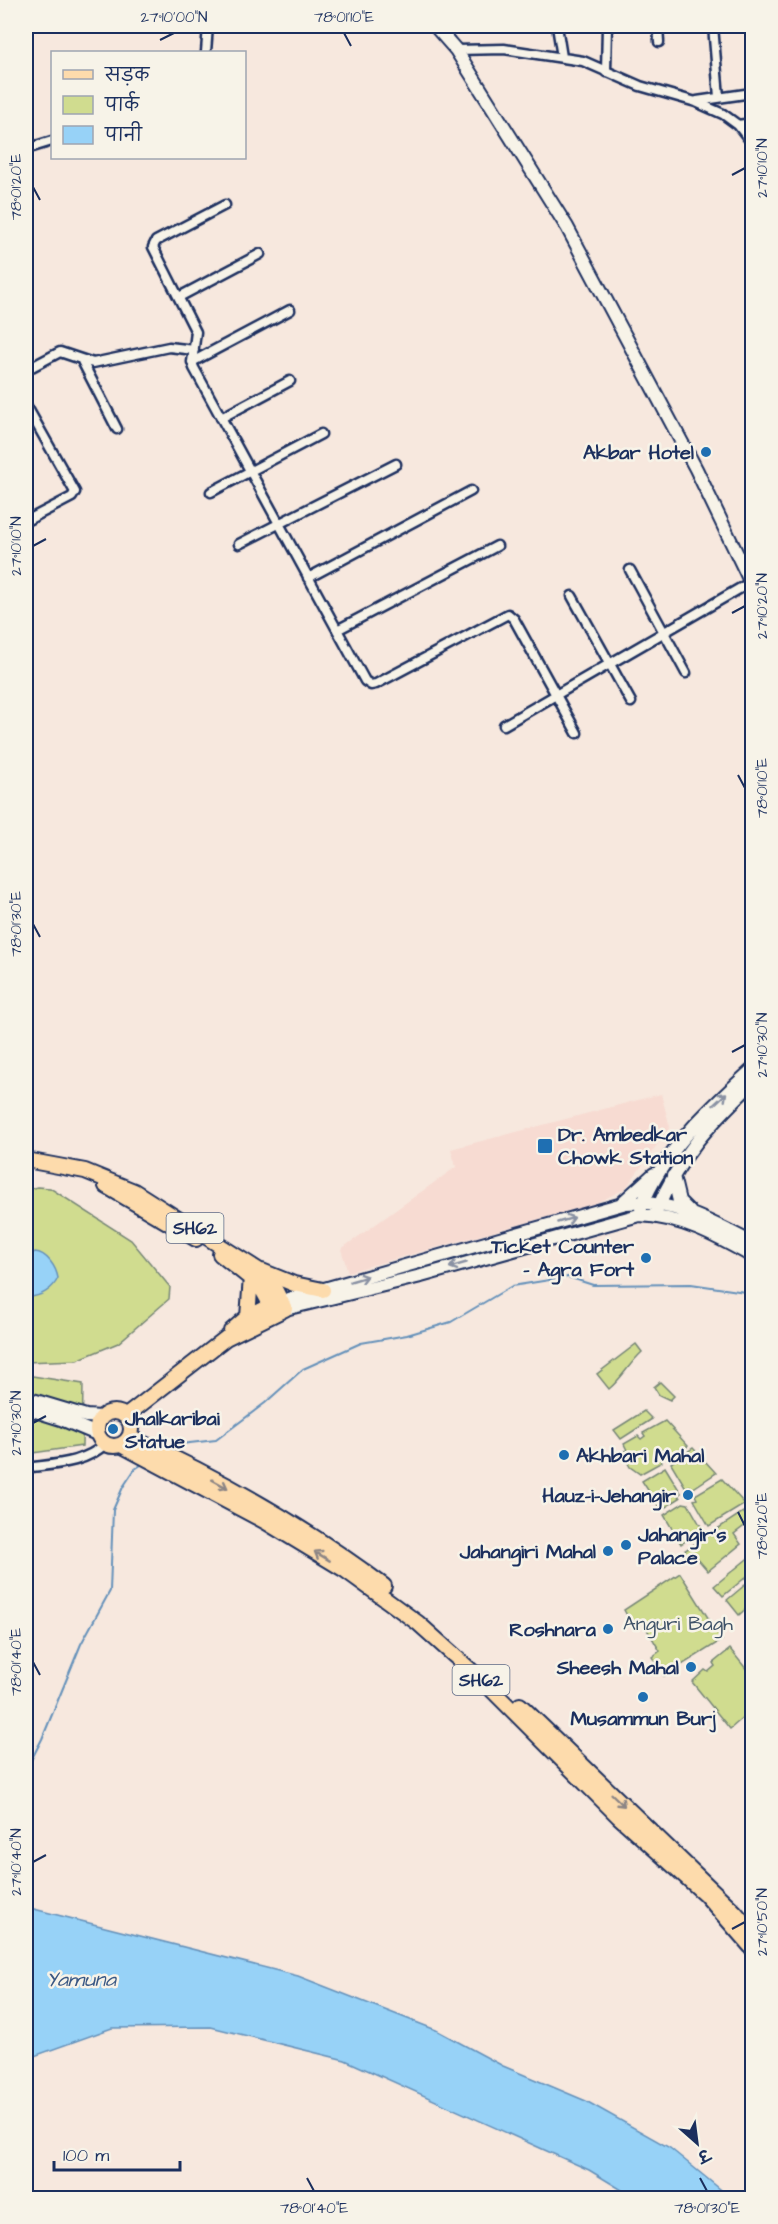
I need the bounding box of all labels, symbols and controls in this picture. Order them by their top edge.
text: 27°10'00"N [141,7,207,28]
text: 78°01'10"E [314,7,374,28]
legend [51,51,246,159]
text: सड़क [104,63,150,88]
text: पार्क [104,91,140,118]
text: पानी [104,121,143,148]
text: 27°10'10"N [752,138,773,198]
text: 78°01'20"E [6,154,27,220]
place label: Akbar Hotel [583,439,694,467]
marker: Akbar Hotel [699,445,713,459]
text: 27°10'10"N [6,516,27,576]
text: 27°10'20"N [752,573,773,639]
text: 78°01'10"E [752,758,773,818]
text: 78°01'30"E [6,891,27,957]
text: 27°10'30"N [752,1013,773,1077]
one-way arrow [713,1092,728,1107]
place label: Dr. Ambedkar Chowk Station [558,1121,693,1172]
marker: Dr. Ambedkar Chowk Station [536,1137,554,1155]
road number: SH62 [166,1213,224,1243]
one-way arrow [556,1214,575,1225]
place label: Ticket Counter - Agra Fort [490,1233,635,1285]
marker: Ticket Counter - Agra Fort [639,1251,653,1265]
one-way arrow [449,1260,468,1272]
one-way arrow [349,1273,368,1285]
text: 27°10'30"N [6,1391,27,1455]
place label: Jhalkaribai Statue [124,1405,221,1456]
marker: Jhalkaribai Statue [106,1422,120,1436]
place label: Akhbari Mahal [576,1442,704,1470]
marker: Akhbari Mahal [557,1448,571,1462]
one-way arrow [211,1479,229,1490]
place label: Hauz-i-Jehangir [542,1482,677,1511]
marker: Hauz-i-Jehangir [681,1488,695,1502]
text: 78°01'20"E [752,1493,773,1559]
place label: Jahangir's Palace [637,1521,727,1572]
place label: Jahangiri Mahal [459,1538,596,1567]
marker: Jahangir's Palace [619,1538,633,1552]
marker: Jahangiri Mahal [601,1544,615,1558]
one-way arrow [314,1550,331,1562]
park label: Anguri Bagh [623,1610,733,1639]
place label: Roshnara [509,1616,597,1644]
marker: Roshnara [601,1622,615,1636]
text: 78°01'40"E [6,1628,27,1696]
place label: Sheesh Mahal [556,1654,679,1682]
marker: Sheesh Mahal [684,1660,698,1674]
road number: SH62 [452,1665,510,1695]
marker: Musammun Burj [636,1690,650,1704]
place label: Musammun Burj [570,1705,716,1733]
one-way arrow [610,1792,625,1807]
text: 27°10'40"N [6,1828,27,1896]
text: 27°10'50"N [752,1888,773,1956]
water label: Yamuna [46,1965,117,1994]
north arrow [667,2113,727,2173]
scale bar [54,2134,180,2172]
text: उ [693,2142,715,2168]
text: 100 m [63,2143,109,2168]
text: 78°01'40"E [280,2198,348,2219]
text: 78°01'30"E [674,2198,740,2219]

